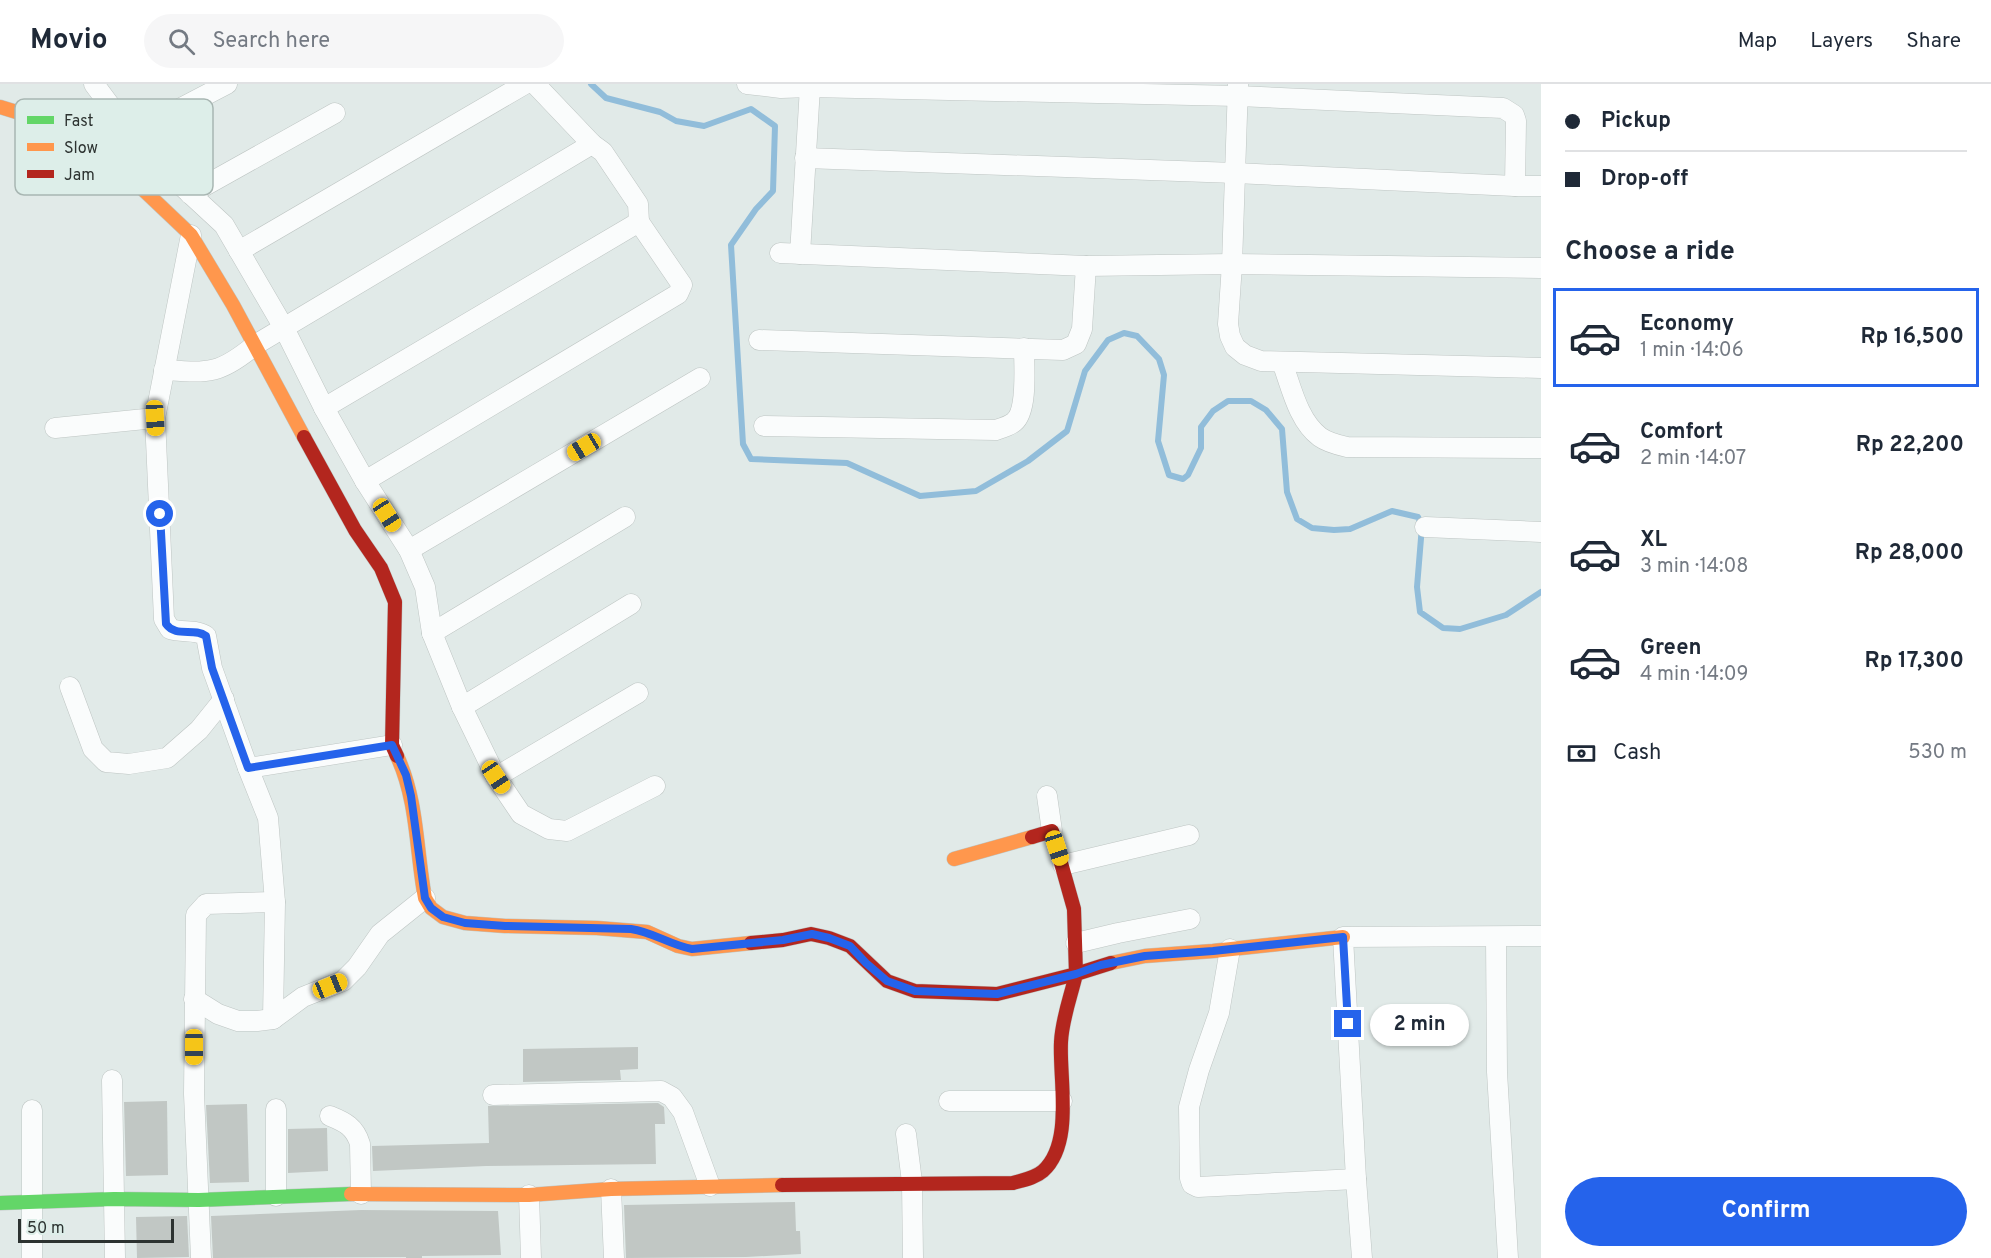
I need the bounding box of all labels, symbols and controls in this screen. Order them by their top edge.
search box [144,14,564,68]
text: Movio [30,23,108,59]
icon: search [165,25,198,58]
text: Search here [213,28,330,55]
text: Map [1738,28,1777,55]
text: Layers [1810,28,1873,55]
text: Share [1906,28,1961,55]
legend [15,99,213,195]
text: Pickup [1601,108,1671,135]
text: Fast [64,112,94,132]
text: Slow [64,139,98,159]
text: Jam [64,166,95,186]
text: Drop-off [1601,166,1688,193]
text: Choose a ride [1565,235,1735,269]
icon: car [1568,311,1622,365]
text: Economy [1640,311,1734,338]
text: Rp 16,500 [1860,324,1964,351]
text: 1 min · 14:06 [1640,338,1744,364]
car [145,400,165,436]
icon: car [1568,419,1622,473]
text: Comfort [1640,419,1723,446]
car [564,430,604,464]
text: Rp 22,200 [1856,432,1964,459]
text: 2 min · 14:07 [1640,446,1746,472]
car [370,495,404,535]
route start [146,500,173,527]
icon: car [1568,527,1622,581]
text: XL [1640,527,1667,554]
text: Rp 28,000 [1855,540,1964,567]
text: 3 min · 14:08 [1640,554,1748,580]
icon: car [1568,635,1622,689]
text: Green [1640,635,1702,662]
text: Rp 17,300 [1865,648,1964,675]
text: 4 min · 14:09 [1640,662,1749,688]
icon: cash [1565,737,1598,770]
text: Cash [1613,740,1662,767]
text: 530 m [1908,740,1967,766]
car [478,757,514,797]
car [1043,828,1071,868]
car [310,971,350,1001]
callout: 2 min [1369,1003,1468,1045]
route end [1334,1010,1361,1037]
text: 2 min [1393,1012,1446,1038]
car [185,1029,203,1065]
button: Confirm [1565,1177,1967,1246]
scale bar [18,1216,174,1244]
text: 50 m [27,1219,65,1239]

